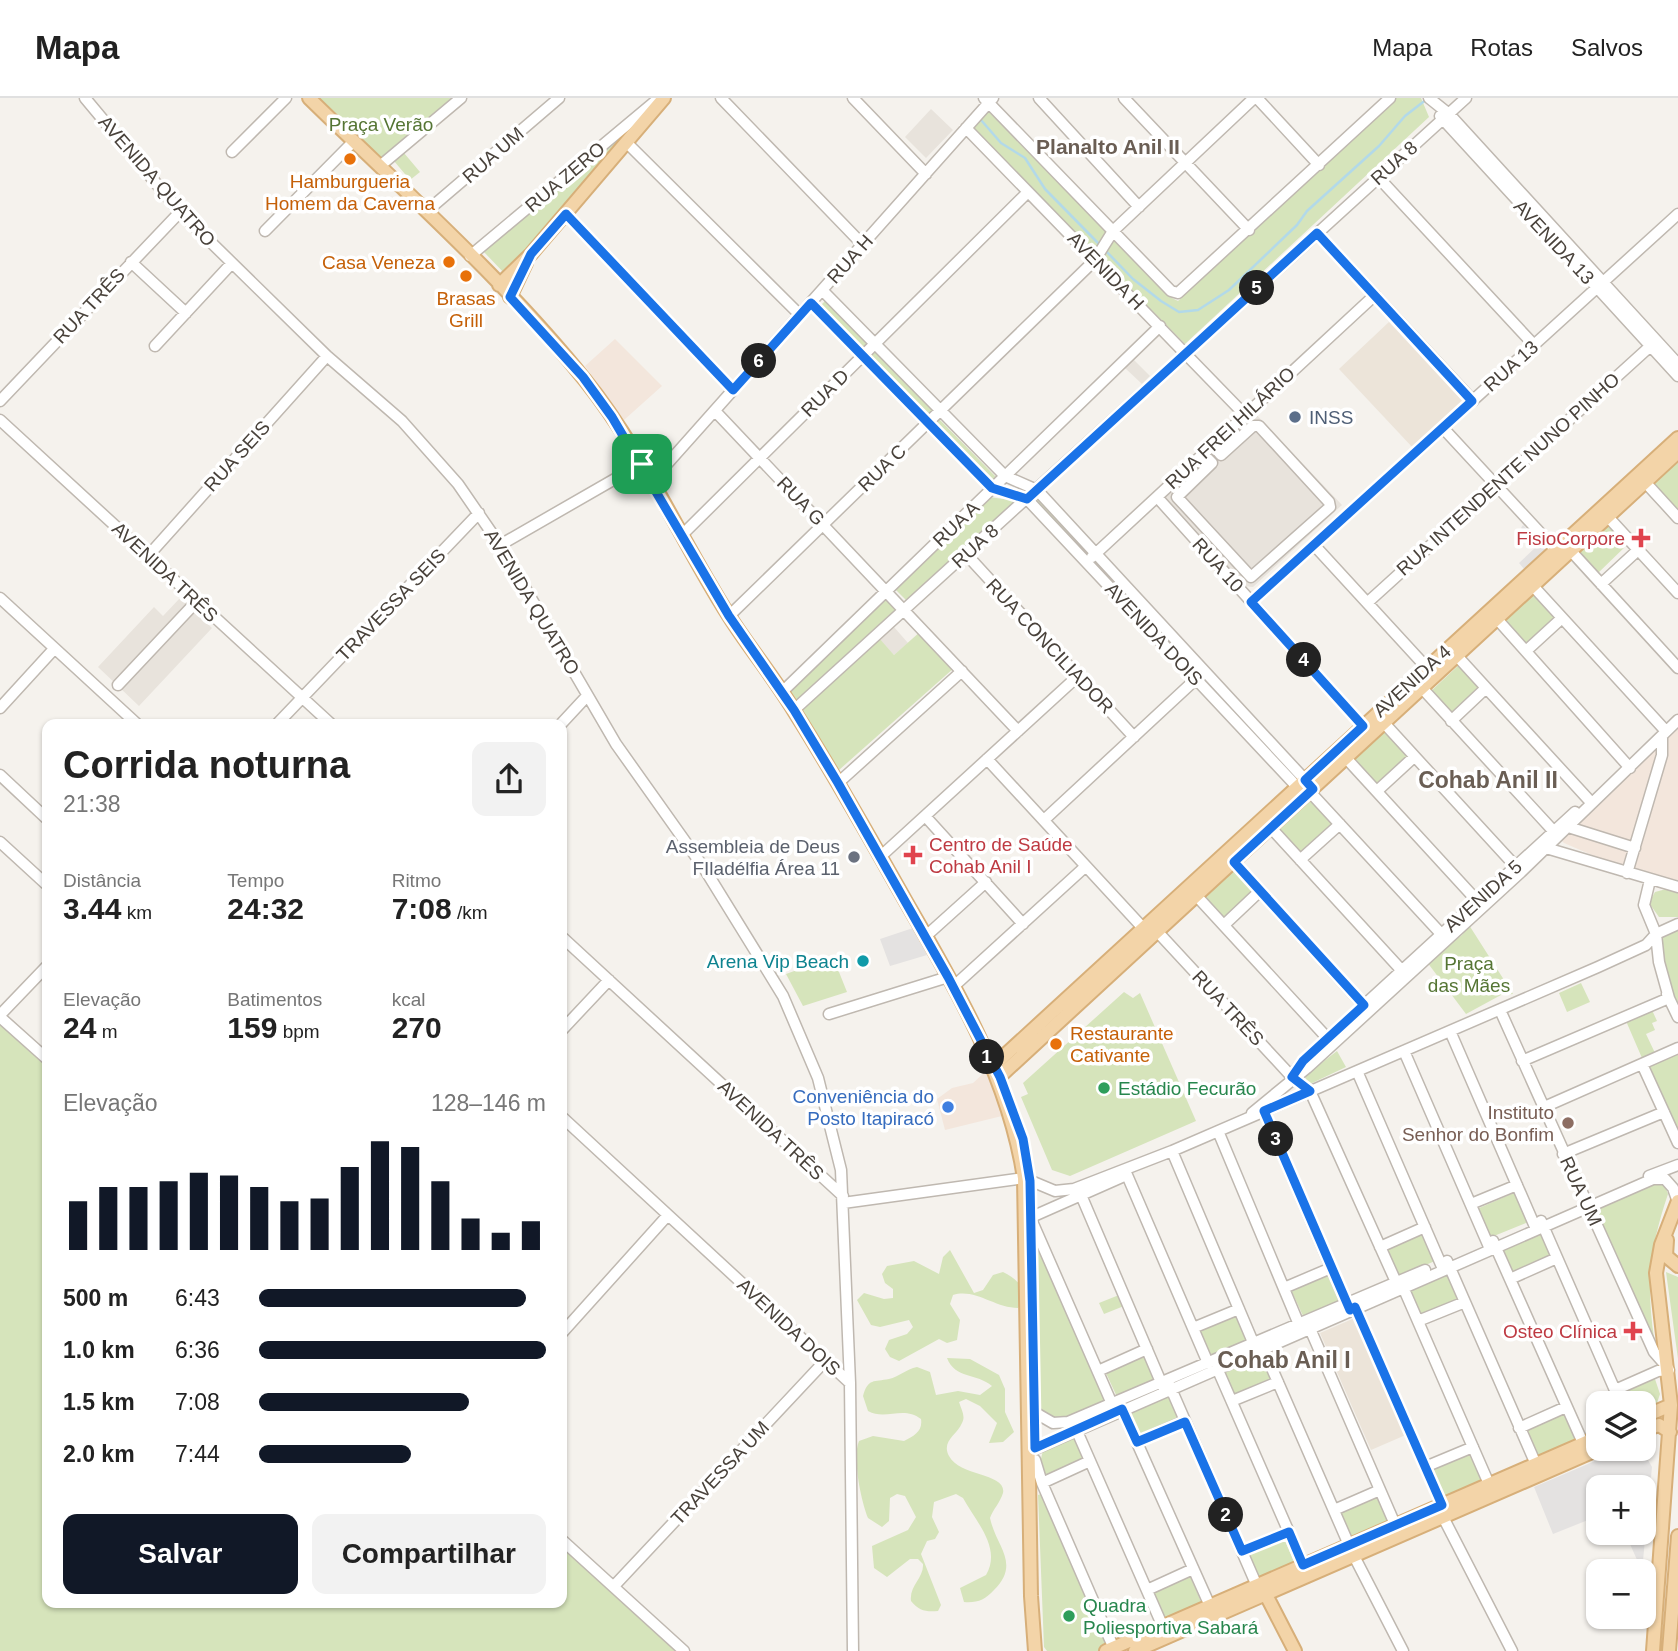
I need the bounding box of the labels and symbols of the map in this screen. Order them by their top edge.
street label: AVENIDA QUATRO [95,111,219,251]
park label: Praça Verão [329,114,433,135]
street label: RUA UM [458,123,528,187]
district label: Planalto Anil II [1036,135,1180,158]
street label: RUA 8 [1367,137,1421,189]
street label: RUA ZERO [521,138,609,216]
marker: Hamburgueria Homem da Caverna [342,151,358,167]
place label: Hamburgueria Homem da Caverna [265,171,435,214]
street label: AVENIDA 13 [1510,196,1598,288]
street label: AVENIDA H [1064,228,1148,314]
street label: RUA H [823,230,877,288]
place label: Casa Veneza [322,252,435,273]
marker: Casa Veneza [441,254,457,270]
street label: RUA TRÊS [49,264,129,348]
marker: Brasas Grill [458,268,474,284]
pin: 5 [1240,270,1274,306]
place label: Brasas Grill [436,288,496,331]
street label: RUA 13 [1480,336,1542,396]
pin: 6 [742,344,776,378]
street label: RUA FREI HILÁRIO [1161,363,1299,493]
street label: RUA D [797,365,853,421]
street label: RUA INTENDENTE NUNO PINHO [1392,368,1624,580]
place label: INSS [1309,407,1353,428]
marker: INSS [1287,409,1303,425]
street label: RUA SEIS [200,416,274,496]
pin [612,434,672,494]
street label: RUA C [854,440,910,496]
street label: RUA G [773,472,829,530]
street label: RUA A [929,497,984,551]
street label: AVENIDA TRÊS [108,518,222,626]
street label: RUA 8 [948,520,1002,572]
street label: AVENIDA QUATRO [480,525,584,679]
place label: FisioCorpore [1516,528,1625,549]
marker: FisioCorpore [1631,528,1651,548]
street label: RUA 10 [1188,534,1248,596]
street label: TRAVESSA SEIS [332,545,450,665]
street label: RUA CONCILIADOR [982,574,1118,718]
street label: AVENIDA DOIS [1101,578,1207,690]
street label: AVENIDA 4 [1369,641,1455,721]
pin: 4 [1286,642,1322,678]
district label: Cohab Anil II [1418,767,1558,793]
place label: Centro de Saúde Cohab Anil I [929,834,1073,877]
place label: Assembleia de Deus FIladélfia Área 11 [666,836,840,879]
marker: Centro de Saúde Cohab Anil I [903,845,923,865]
marker: Assembleia de Deus FIladélfia Área 11 [846,849,862,865]
street label: AVENIDA 5 [1440,856,1526,936]
place label: Arena Vip Beach [707,951,849,972]
marker: Arena Vip Beach [855,953,871,969]
park label: Praça das Mães [1428,953,1510,996]
street label: RUA TRÊS [1188,966,1268,1050]
place label: Restaurante Cativante [1070,1023,1174,1066]
marker: Restaurante Cativante [1048,1036,1064,1052]
pin: 1 [970,1040,1004,1074]
street label: AVENIDA TRÊS [714,1076,828,1184]
place label: Estádio Fecurão [1118,1078,1256,1099]
marker: Estádio Fecurão [1096,1080,1112,1096]
place label: Conveniência do Posto Itapiracó [792,1086,934,1129]
marker: Conveniência do Posto Itapiracó [940,1099,956,1115]
place label: Instituto Senhor do Bonfim [1402,1102,1554,1145]
marker: Instituto Senhor do Bonfim [1560,1115,1576,1131]
pin: 3 [1258,1122,1294,1156]
street label: RUA UM [1556,1153,1606,1229]
street label: AVENIDA DOIS [733,1274,845,1380]
place label: Osteo Clínica [1503,1321,1617,1342]
marker: Osteo Clínica [1623,1321,1643,1341]
district label: Cohab Anil I [1217,1347,1351,1373]
street label: TRAVESSA UM [667,1417,773,1529]
pin: 2 [1208,1498,1244,1532]
place label: Quadra Poliesportiva Sabará [1083,1595,1259,1638]
marker: Quadra Poliesportiva Sabará [1061,1608,1077,1624]

